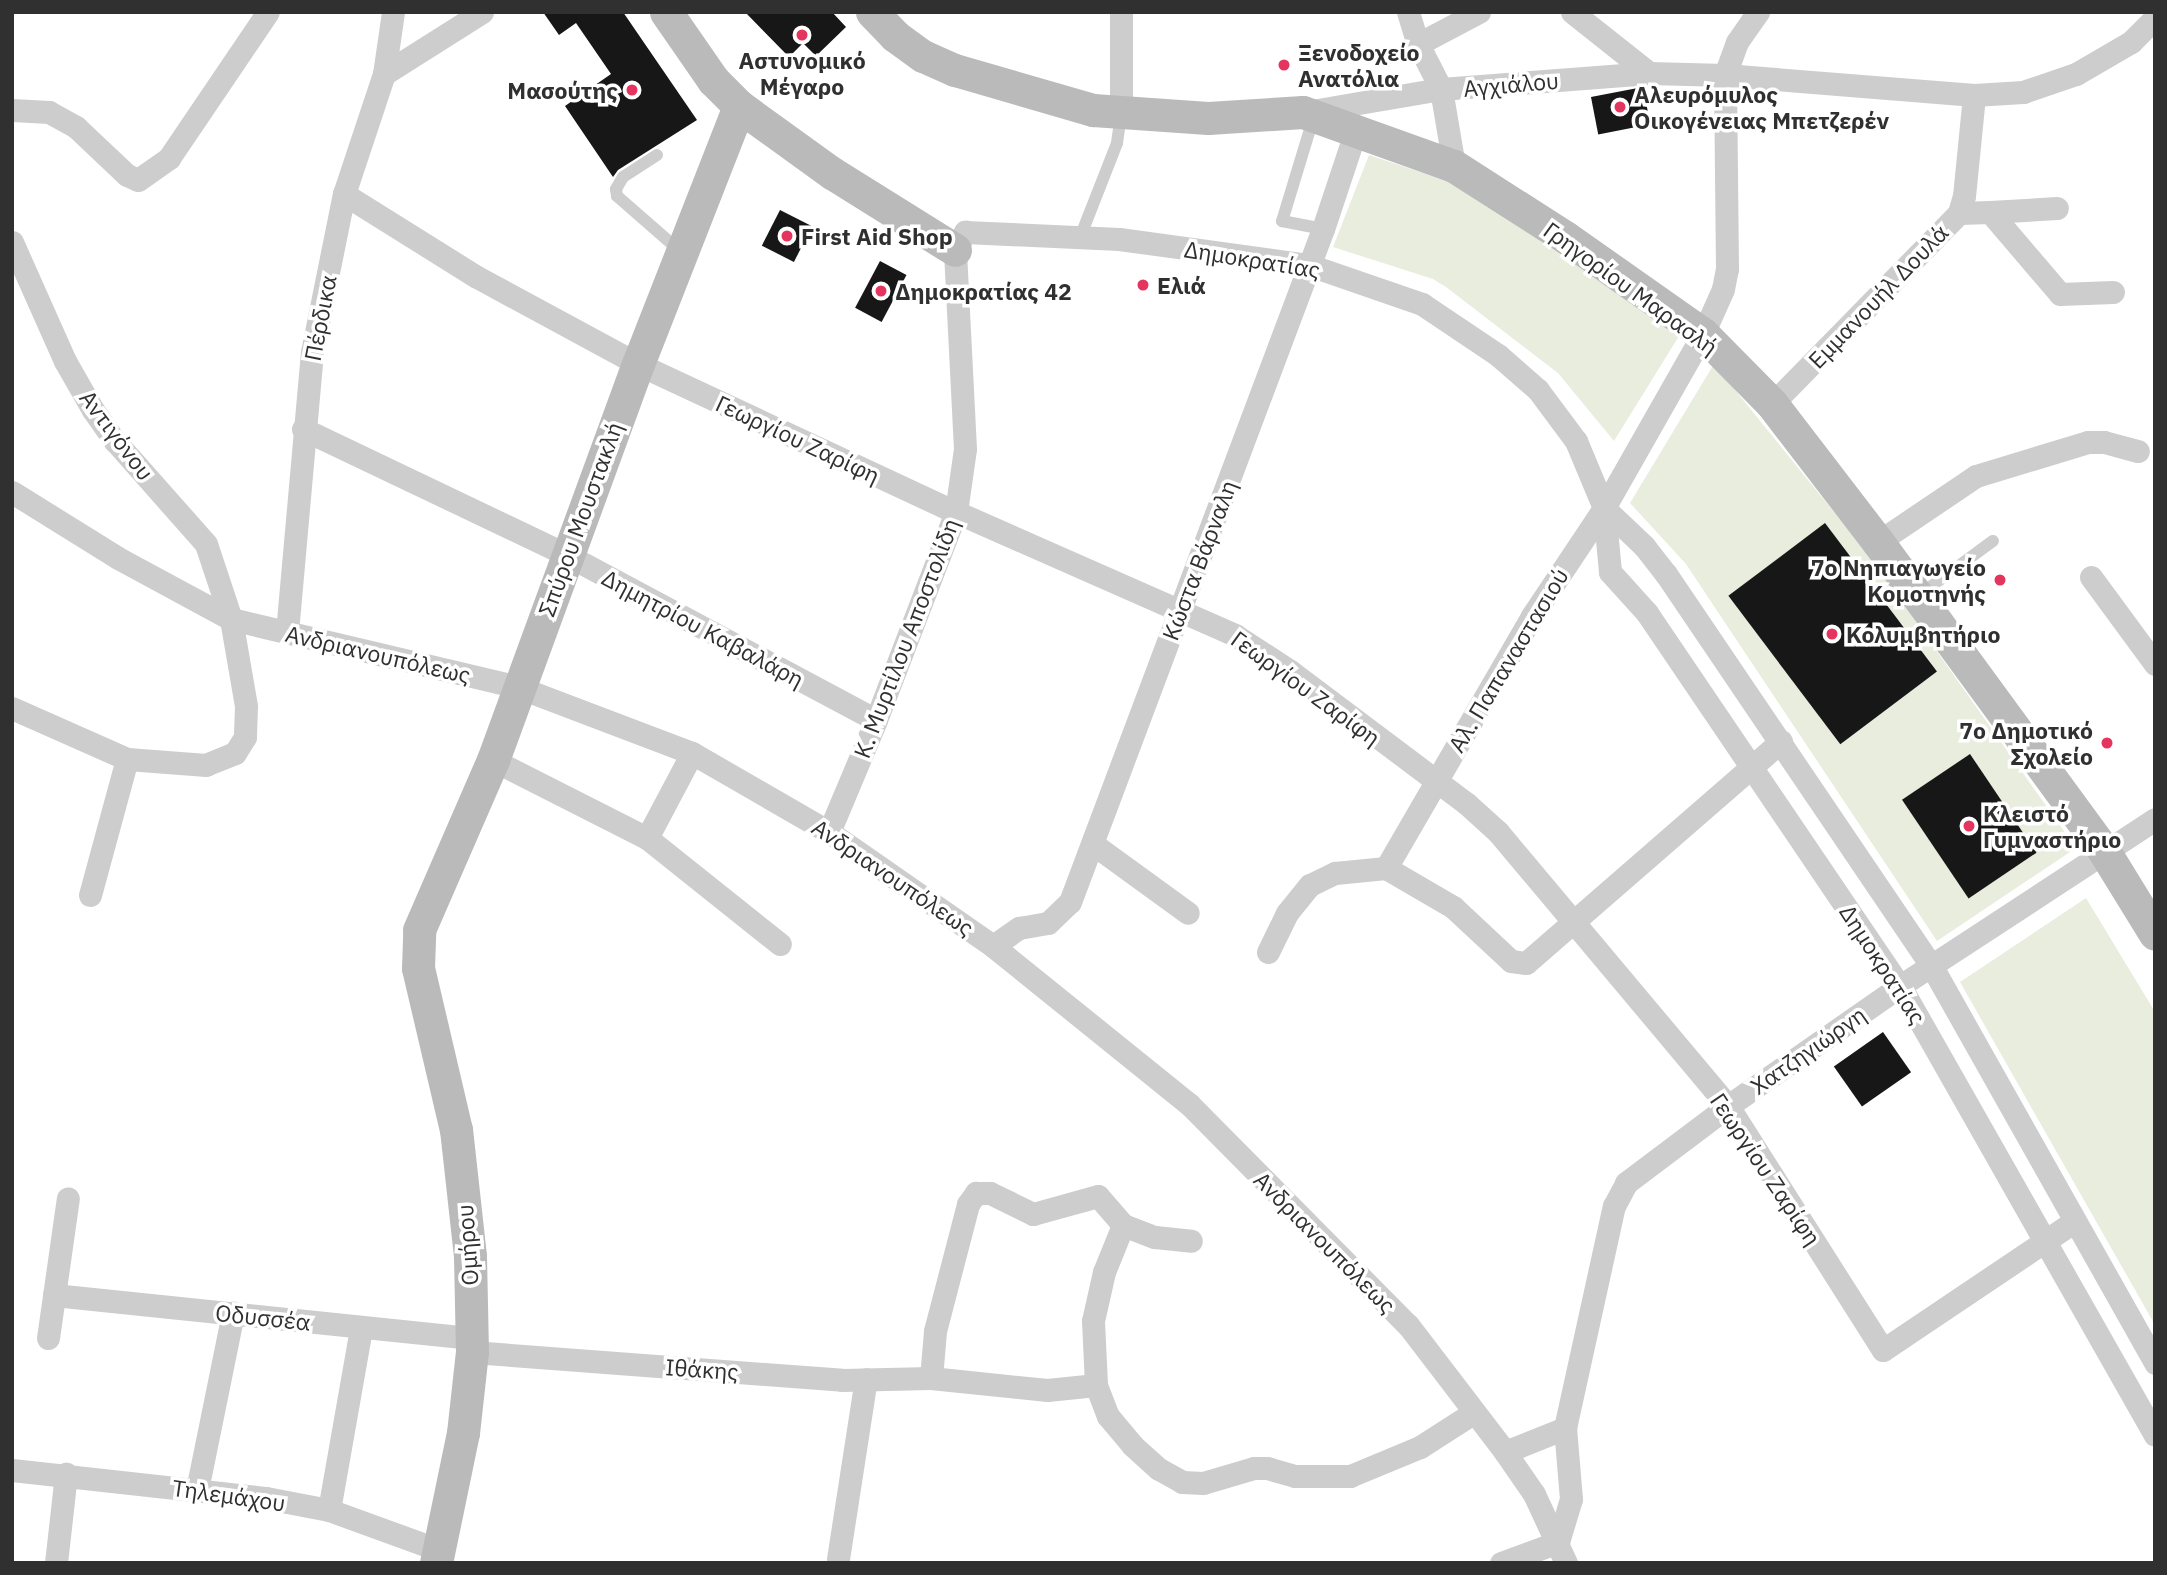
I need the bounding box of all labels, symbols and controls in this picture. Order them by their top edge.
marker: Αστυνομικό Μέγαρο [794,27,810,43]
place label: Ξενοδοχείο Ανατόλια [1298,38,1420,92]
place label: Αστυνομικό Μέγαρο [738,46,866,100]
marker: Ξενοδοχείο Ανατόλια [1276,57,1292,73]
street label: Αγχιάλου [1462,66,1560,102]
place label: Μασούτης [507,76,618,104]
place label: Αλευρόμυλος Οικογένειας Μπετζερέν [1634,80,1889,134]
marker: Μασούτης [624,82,640,98]
marker: Αλευρόμυλος Οικογένειας Μπετζερέν [1612,99,1628,115]
street label: Γρηγορίου Μαρασλή [1539,216,1723,360]
street label: Εμμανουήλ Δουλά [1802,218,1954,374]
place label: First Aid Shop [801,222,953,250]
marker: First Aid Shop [779,228,795,244]
street label: Δημοκρατίας [1182,235,1322,283]
place label: Ελιά [1157,271,1206,299]
street label: Πέρδικα [298,273,342,363]
place label: Δημοκρατίας 42 [895,277,1072,305]
marker: Ελιά [1135,277,1151,293]
marker: Δημοκρατίας 42 [873,283,889,299]
street label: Αντιγόνου [74,385,160,485]
street label: Γεωργίου Ζαρίφη [712,389,884,489]
street label: Σπύρου Μουστακλή [532,418,628,620]
street label: Κώστα Βάρναλη [1156,476,1242,644]
street label: Κ. Μυρτίλου Αποστολίδη [848,514,964,762]
place label: 7ο Νηπιαγωγείο Κομοτηνής [1811,553,1986,607]
street label: Δημητρίου Καβαλάρη [597,563,809,693]
street label: Αλ. Παπαναστασιού [1442,563,1574,757]
marker: 7ο Νηπιαγωγείο Κομοτηνής [1992,572,2008,588]
street label: Ανδριανουπόλεως [283,619,473,689]
place label: Κολυμβητήριο [1846,620,2000,648]
street label: Γεωργίου Ζαρίφη [1226,625,1386,751]
marker: Κολυμβητήριο [1824,626,1840,642]
place label: 7ο Δημοτικό Σχολείο [1959,716,2093,770]
marker: 7ο Δημοτικό Σχολείο [2099,735,2115,751]
place label: Κλειστό Γυμναστήριο [1983,799,2121,853]
street label: Ανδριανουπόλεως [807,813,979,941]
marker: Κλειστό Γυμναστήριο [1961,818,1977,834]
street label: Δημοκρατίας [1834,899,1932,1029]
street label: Χατζηγιώργη [1745,1000,1871,1100]
street label: Γεωργίου Ζαρίφη [1705,1088,1827,1250]
street label: Ανδριανουπόλεως [1248,1165,1402,1319]
street label: Ομήρου [450,1203,484,1287]
street label: Οδυσσέα [214,1298,312,1336]
street label: Ιθάκης [665,1353,739,1385]
street label: Τηλεμάχου [171,1473,287,1517]

